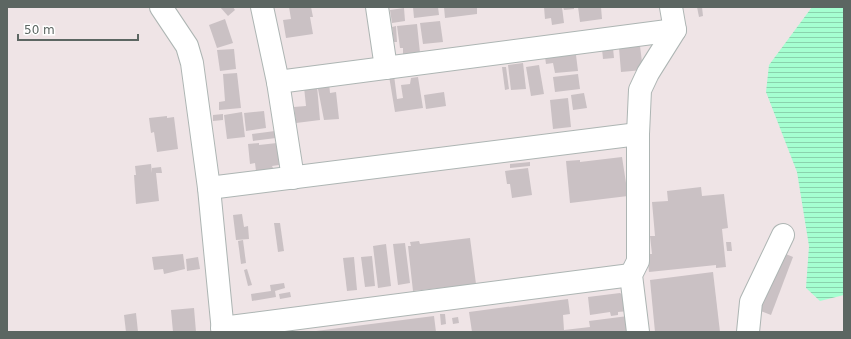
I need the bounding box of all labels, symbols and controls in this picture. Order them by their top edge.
scale bar [18,16,138,42]
text: 50 m [24,23,55,37]

